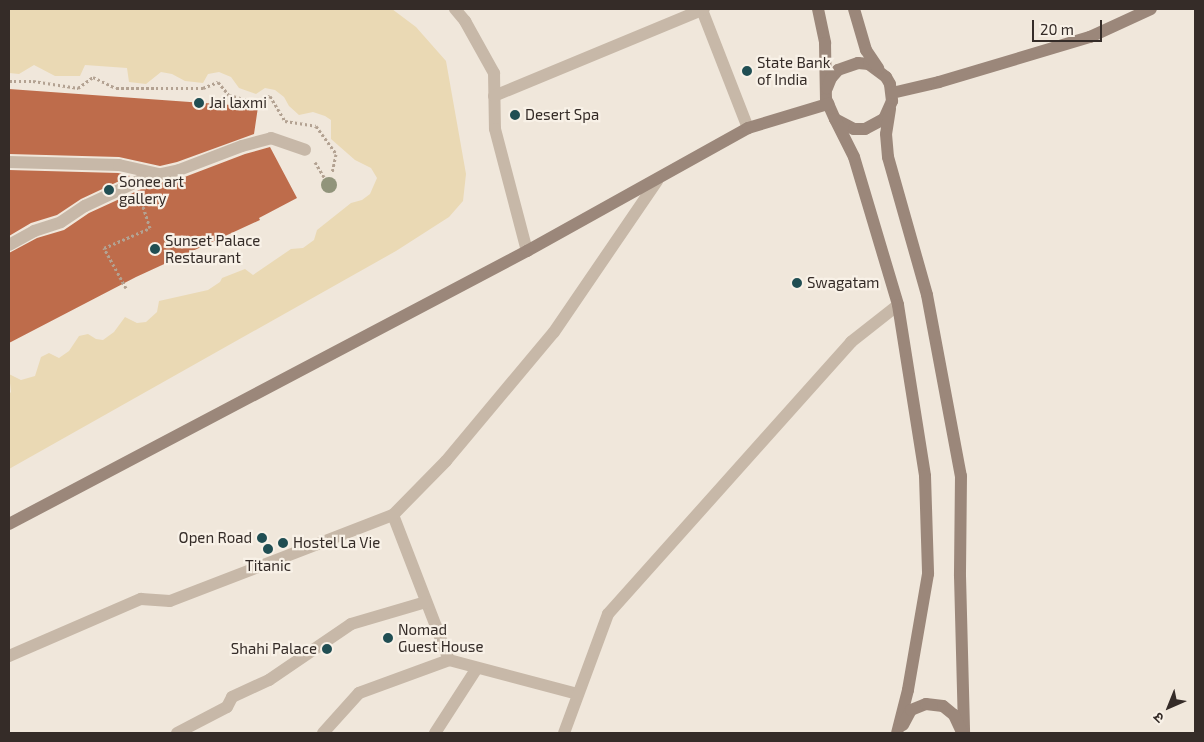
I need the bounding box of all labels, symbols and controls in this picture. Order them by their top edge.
scale bar [1034,10,1104,42]
text: 20 m [1040,20,1074,38]
place label: State Bank of India [757,53,830,88]
marker: State Bank of India [741,65,753,77]
place label: Jai laxmi [209,94,267,112]
marker: Jai laxmi [193,97,205,109]
place label: Desert Spa [525,106,599,124]
marker: Desert Spa [509,109,521,121]
place label: Sonee art gallery [119,172,184,207]
marker: Sonee art gallery [103,184,115,196]
place label: Sunset Palace Restaurant [165,231,260,266]
marker: Sunset Palace Restaurant [149,243,161,255]
place label: Swagatam [807,274,880,292]
marker: Swagatam [791,277,803,289]
place label: Open Road [179,529,252,547]
marker: Open Road [256,532,268,544]
place label: Hostel La Vie [293,534,381,552]
marker: Hostel La Vie [277,537,289,549]
marker: Titanic [262,543,274,555]
place label: Titanic [245,557,291,575]
place label: Nomad Guest House [398,620,483,655]
marker: Nomad Guest House [382,632,394,644]
place label: Shahi Palace [231,640,317,658]
marker: Shahi Palace [321,643,333,655]
north arrow [1144,682,1194,732]
text: उ [1149,709,1167,727]

